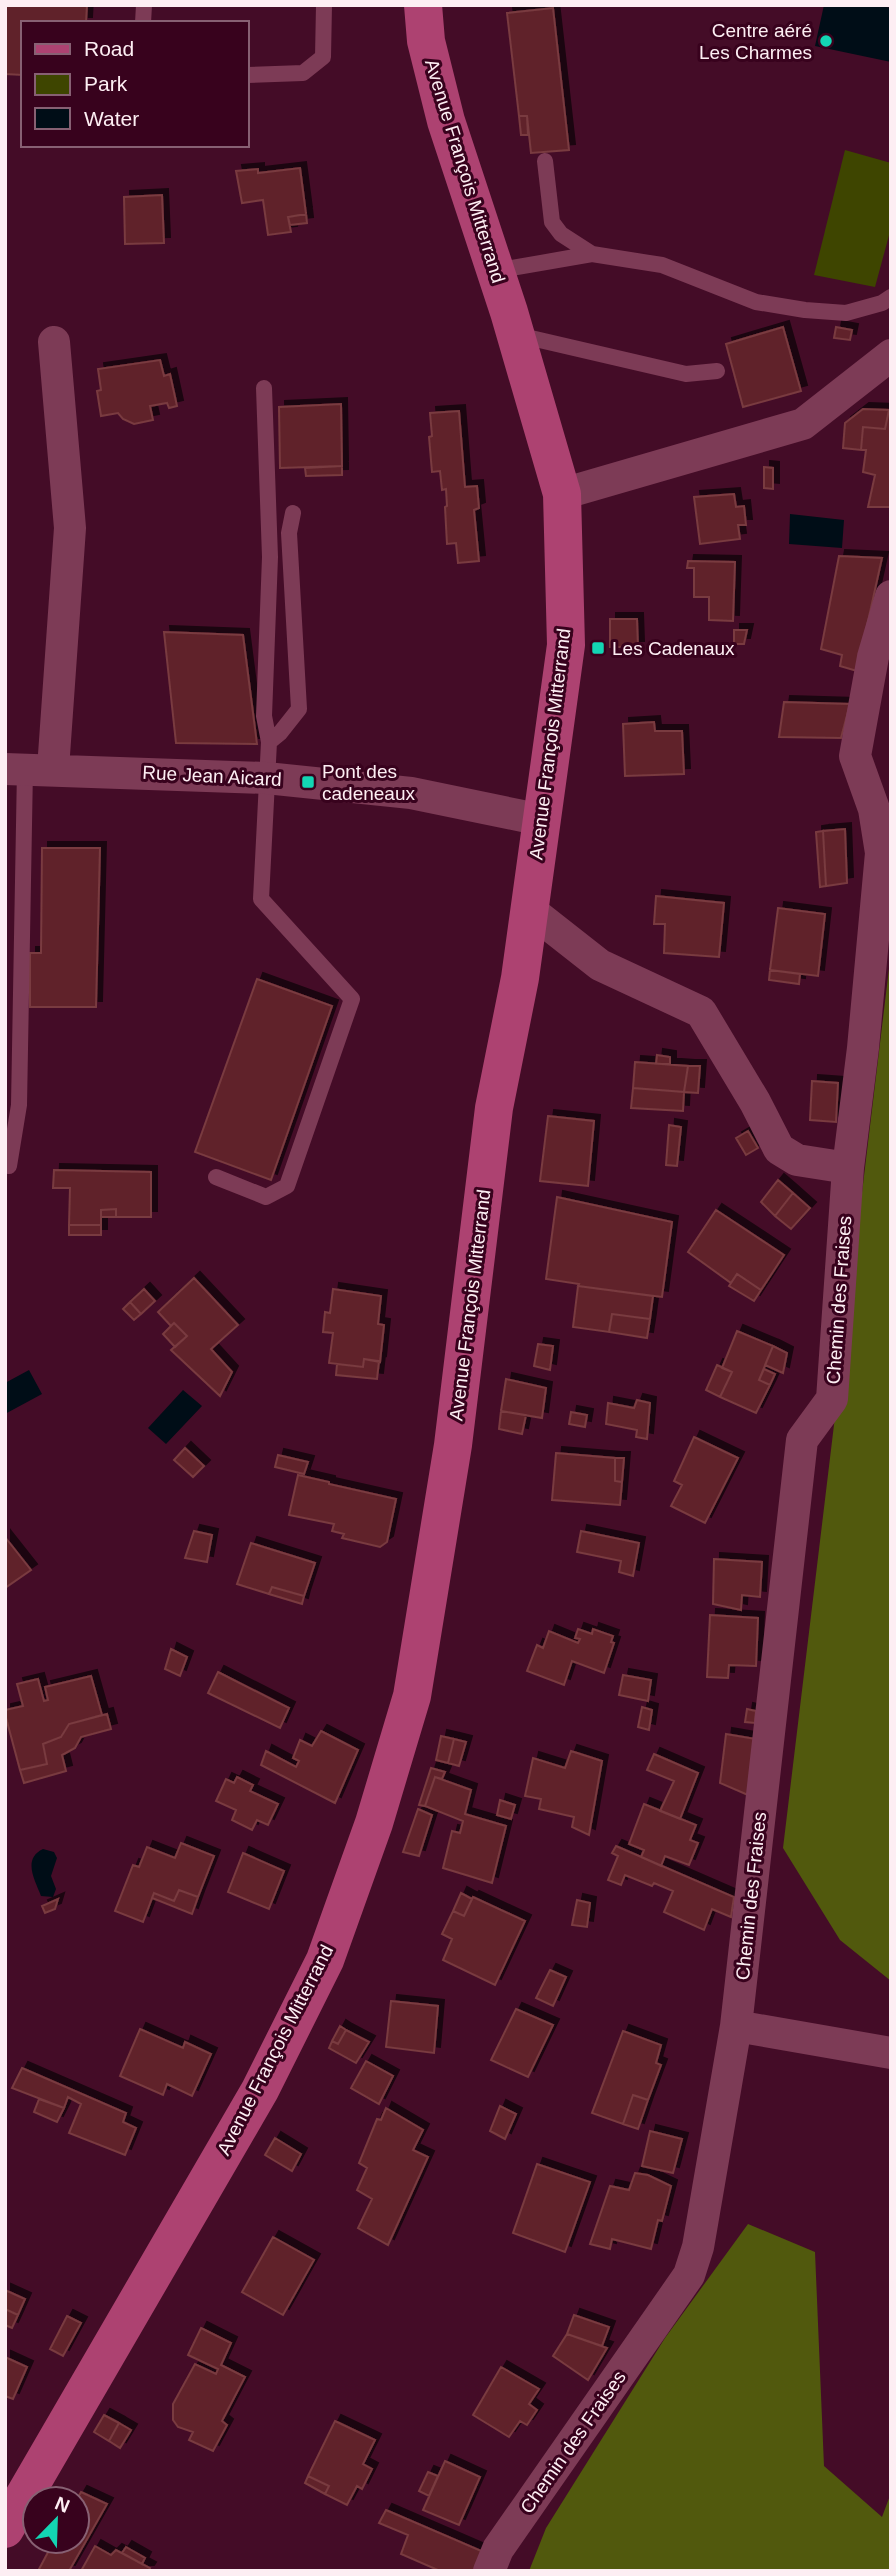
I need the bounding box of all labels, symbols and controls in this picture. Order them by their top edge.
place label: Centre aéré Les Charmes [699,20,812,63]
legend [21,21,248,147]
marker: Centre aéré Les Charmes [818,33,834,49]
text: Road [84,37,134,60]
street label: Avenue François Mitterrand [421,56,509,286]
text: Park [84,72,128,95]
text: Water [84,107,139,130]
street label: Avenue François Mitterrand [525,627,575,861]
place label: Les Cadenaux [612,638,735,659]
marker: Les Cadenaux [590,640,606,656]
place label: Pont des cadeneaux [322,761,415,804]
street label: Rue Jean Aicard [142,762,282,790]
marker: Pont des cadeneaux [300,774,316,790]
street label: Avenue François Mitterrand [445,1188,495,1422]
street label: Chemin des Fraises [823,1215,855,1385]
street label: Chemin des Fraises [732,1811,770,1981]
street label: Avenue François Mitterrand [213,1941,337,2159]
street label: Chemin des Fraises [516,2367,630,2517]
north arrow [21,2485,91,2555]
text: N [52,2492,73,2517]

